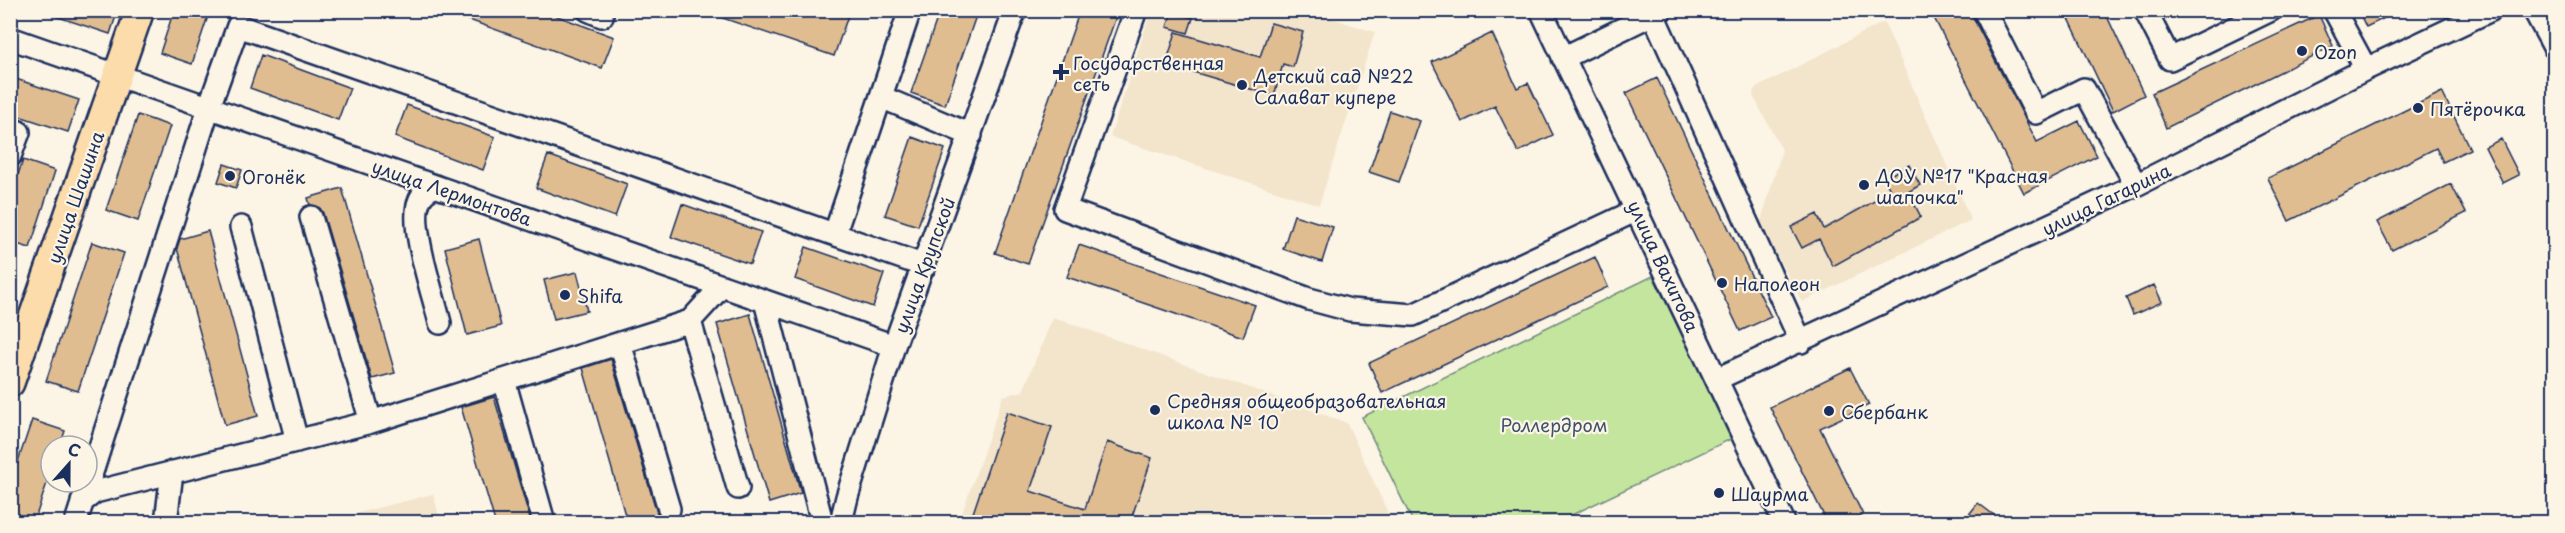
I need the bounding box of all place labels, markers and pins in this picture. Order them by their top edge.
place label: Ozon [2314,38,2357,65]
marker: Ozon [2295,44,2309,58]
place label: Государственная сеть [1073,49,1224,97]
place label: Детский сад №22 Салават купере [1253,62,1414,110]
marker: Государственная сеть [1054,65,1068,79]
marker: Детский сад №22 Салават купере [1235,78,1249,92]
place label: Пятёрочка [2430,95,2526,122]
marker: Пятёрочка [2411,101,2425,115]
place label: ДОУ №17 "Красная шапочка" [1875,162,2048,210]
place label: Огонёк [242,163,306,190]
marker: Огонёк [223,169,237,183]
marker: ДОУ №17 "Красная шапочка" [1857,178,1871,192]
place label: Наполеон [1734,270,1820,297]
marker: Наполеон [1715,276,1729,290]
place label: Shifa [577,282,623,309]
marker: Shifa [558,288,572,302]
place label: Средняя общеобразовательная школа № 10 [1167,387,1446,435]
place label: Сбербанк [1841,398,1928,425]
marker: Средняя общеобразовательная школа № 10 [1148,403,1162,417]
marker: Сбербанк [1822,404,1836,418]
place label: Шаурма [1731,480,1809,507]
marker: Шаурма [1712,486,1726,500]

